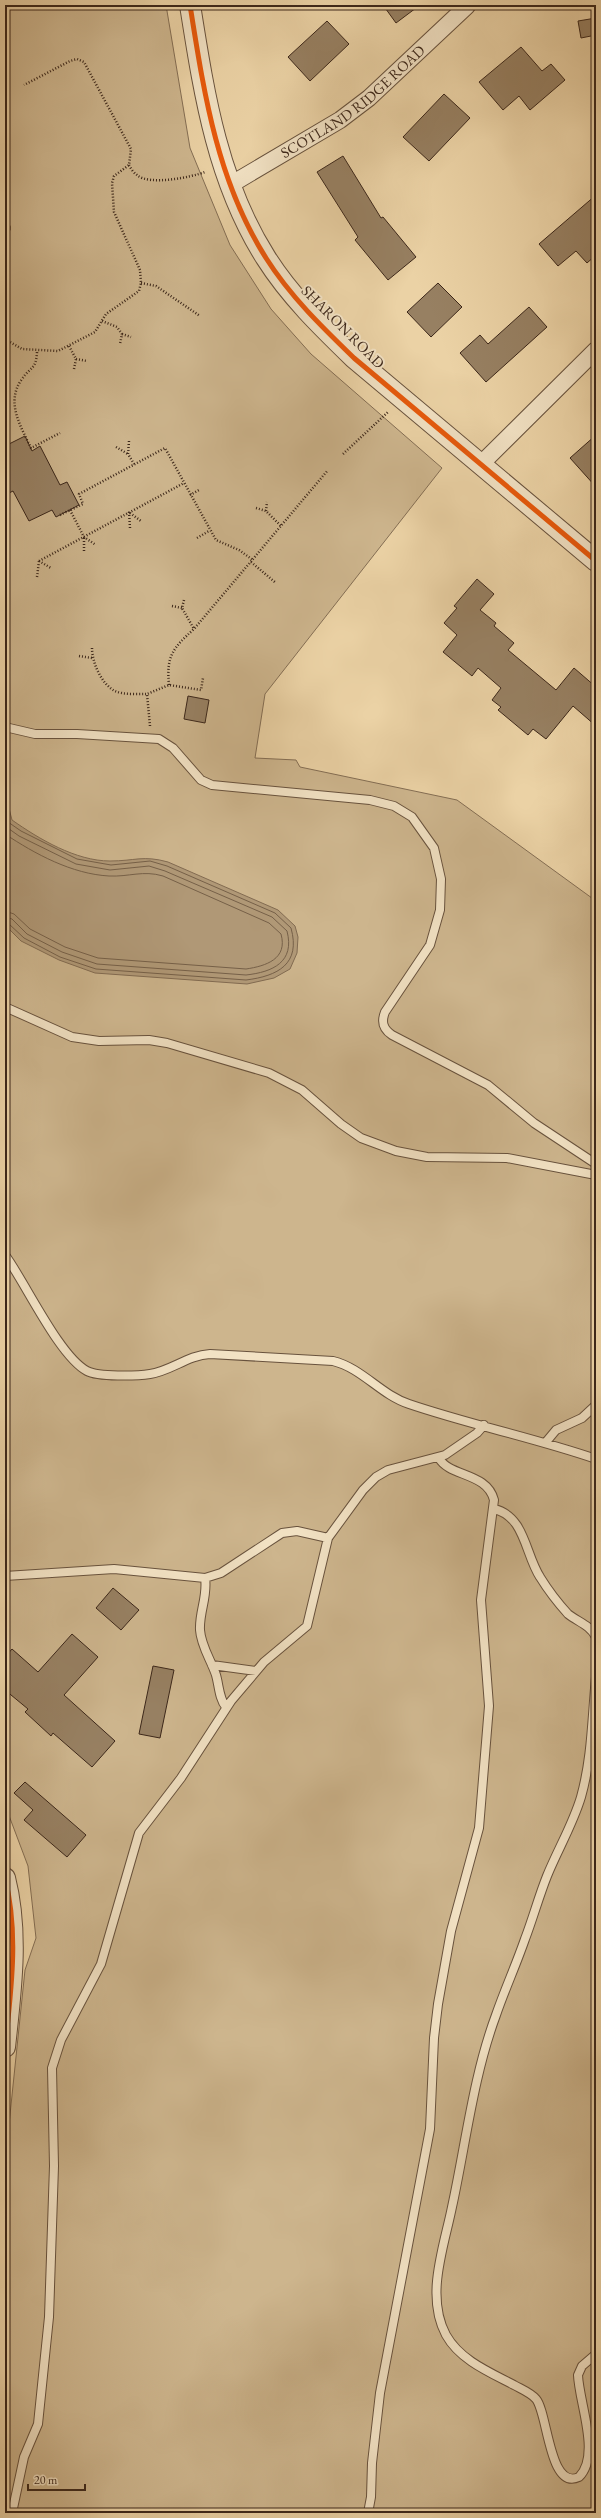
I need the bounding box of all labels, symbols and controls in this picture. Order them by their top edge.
street label: SCOTLAND RIDGE ROAD [277,40,429,162]
street label: SHARON ROAD [298,281,389,372]
scale bar [28,2466,85,2492]
text: 20 m [34,2472,58,2488]

